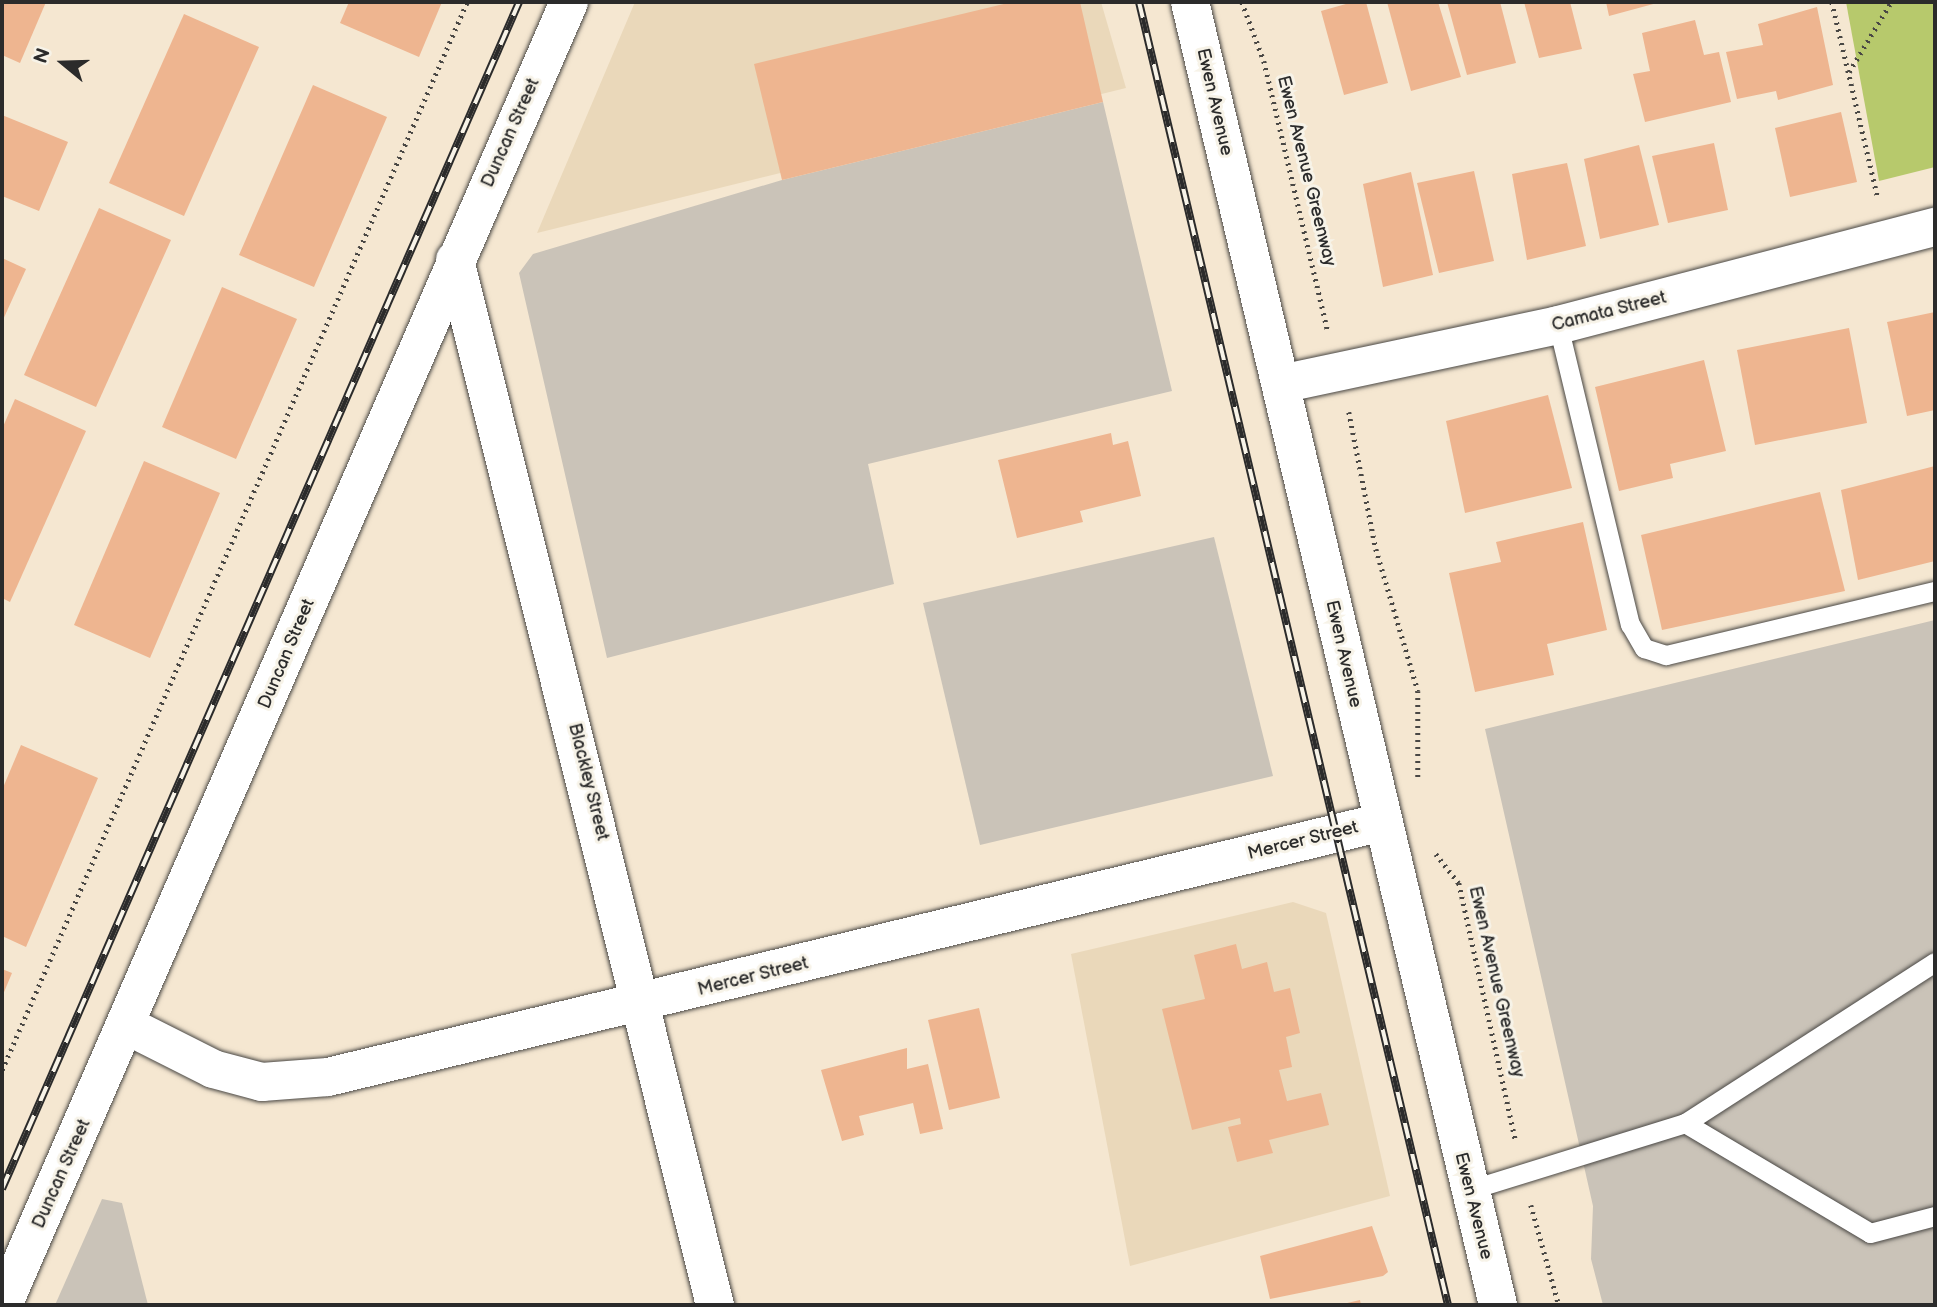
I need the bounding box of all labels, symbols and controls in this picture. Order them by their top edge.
north arrow [28,28,98,98]
text: N [29,46,56,66]
street label: Ewen Avenue [1191,46,1237,158]
street label: Ewen Avenue Greenway [1272,73,1340,269]
street label: Duncan Street [477,75,545,191]
street label: Camata Street [1549,287,1669,337]
street label: Duncan Street [254,596,320,712]
street label: Ewen Avenue [1320,598,1366,710]
street label: Blackley Street [563,720,613,844]
street label: Mercer Street [1245,817,1361,865]
street label: Ewen Avenue Greenway [1463,884,1529,1080]
street label: Mercer Street [695,953,811,1001]
street label: Duncan Street [28,1116,96,1232]
street label: Ewen Avenue [1449,1150,1497,1262]

